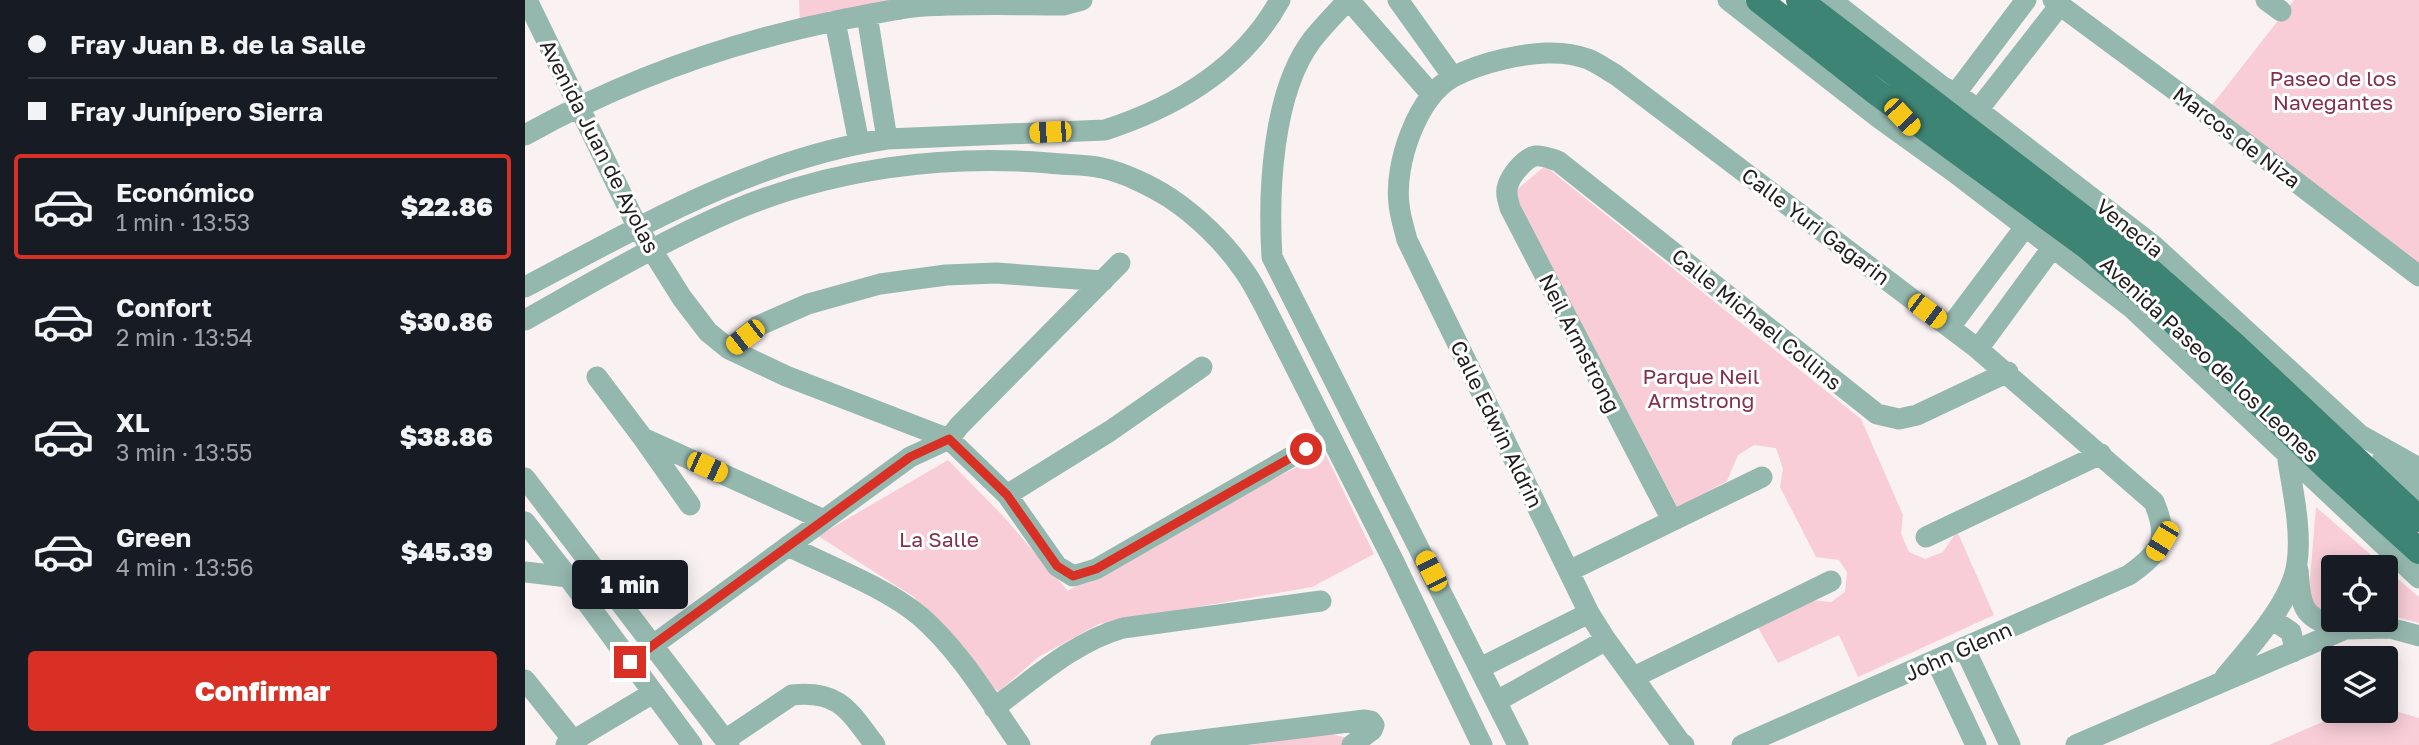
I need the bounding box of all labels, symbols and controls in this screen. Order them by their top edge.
text: Fray Juan B. de la Salle [70,29,366,60]
street label: Avenida Juan de Ayolas [535,35,665,257]
park label: Paseo de los Navegantes [2269,65,2397,115]
street label: Marcos de Niza [2168,81,2306,193]
car [1880,94,1925,140]
text: Fray Junípero Sierra [70,96,323,127]
car [1029,120,1072,144]
street label: Calle Yuri Gagarin [1737,162,1895,290]
icon: car [32,175,95,238]
text: Económico [116,177,254,208]
text: $22.86 [401,191,493,222]
street label: Venecia [2091,193,2169,263]
text: 1 min · 13:53 [116,208,250,236]
street label: Calle Michael Collins [1667,243,1847,395]
street label: Avenida Paseo de los Leones [2095,251,2325,467]
street label: Neil Armstrong [1534,269,1626,417]
icon: car [32,290,95,353]
car [1904,290,1951,332]
text: Confort [116,292,212,323]
text: $30.86 [400,306,493,337]
car [722,316,769,358]
text: 2 min · 13:54 [116,323,253,351]
street label: Calle Edwin Aldrin [1445,336,1549,512]
park label: Parque Neil Armstrong [1643,363,1759,413]
icon: car [32,405,95,468]
text: XL [116,407,150,438]
text: $38.86 [400,421,493,452]
route start [1290,433,1322,465]
text: 3 min · 13:55 [116,438,252,466]
car [684,449,731,485]
car [2143,518,2182,564]
icon: car [32,520,95,583]
text: Green [116,522,191,553]
park label: La Salle [899,526,979,552]
text: $45.39 [401,536,493,567]
car [1413,548,1450,594]
text: 4 min · 13:56 [116,553,254,581]
map controls [2321,555,2398,723]
button: locate [2321,555,2398,632]
callout: 1 min [572,560,688,610]
text: 1 min [601,570,659,598]
street label: John Glenn [1900,616,2016,686]
route end [614,646,646,678]
button: layers [2321,646,2398,723]
button: Confirmar [28,651,497,731]

